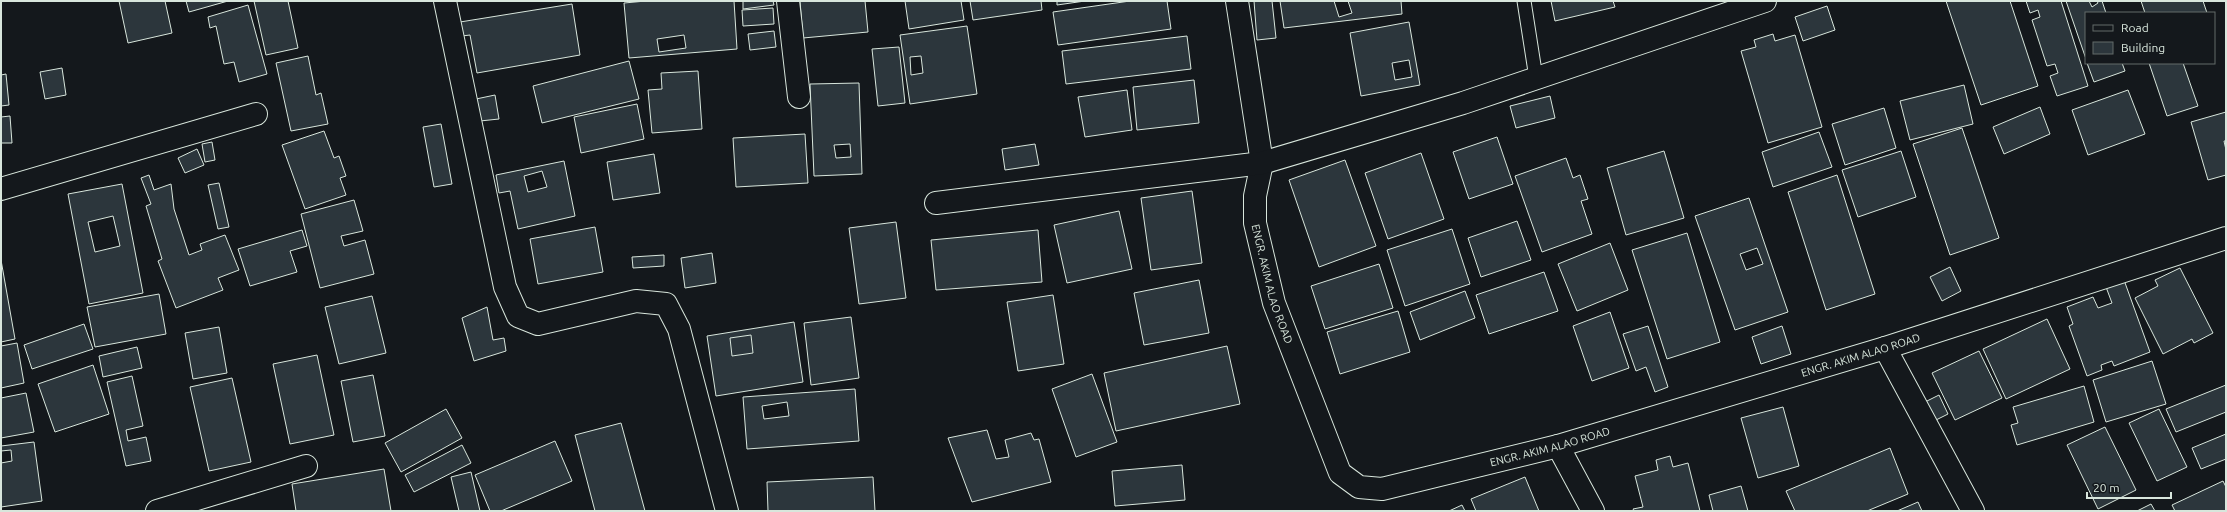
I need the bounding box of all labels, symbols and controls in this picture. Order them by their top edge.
legend [2085,12,2215,64]
text: Road [2121,21,2149,34]
text: Building [2121,41,2165,54]
street label: ENGR. AKIM ALAO ROAD [1249,223,1295,345]
street label: ENGR. AKIM ALAO ROAD [1800,331,1922,379]
street label: ENGR. AKIM ALAO ROAD [1489,425,1611,468]
scale bar [2087,474,2171,500]
text: 20 m [2093,481,2120,494]

